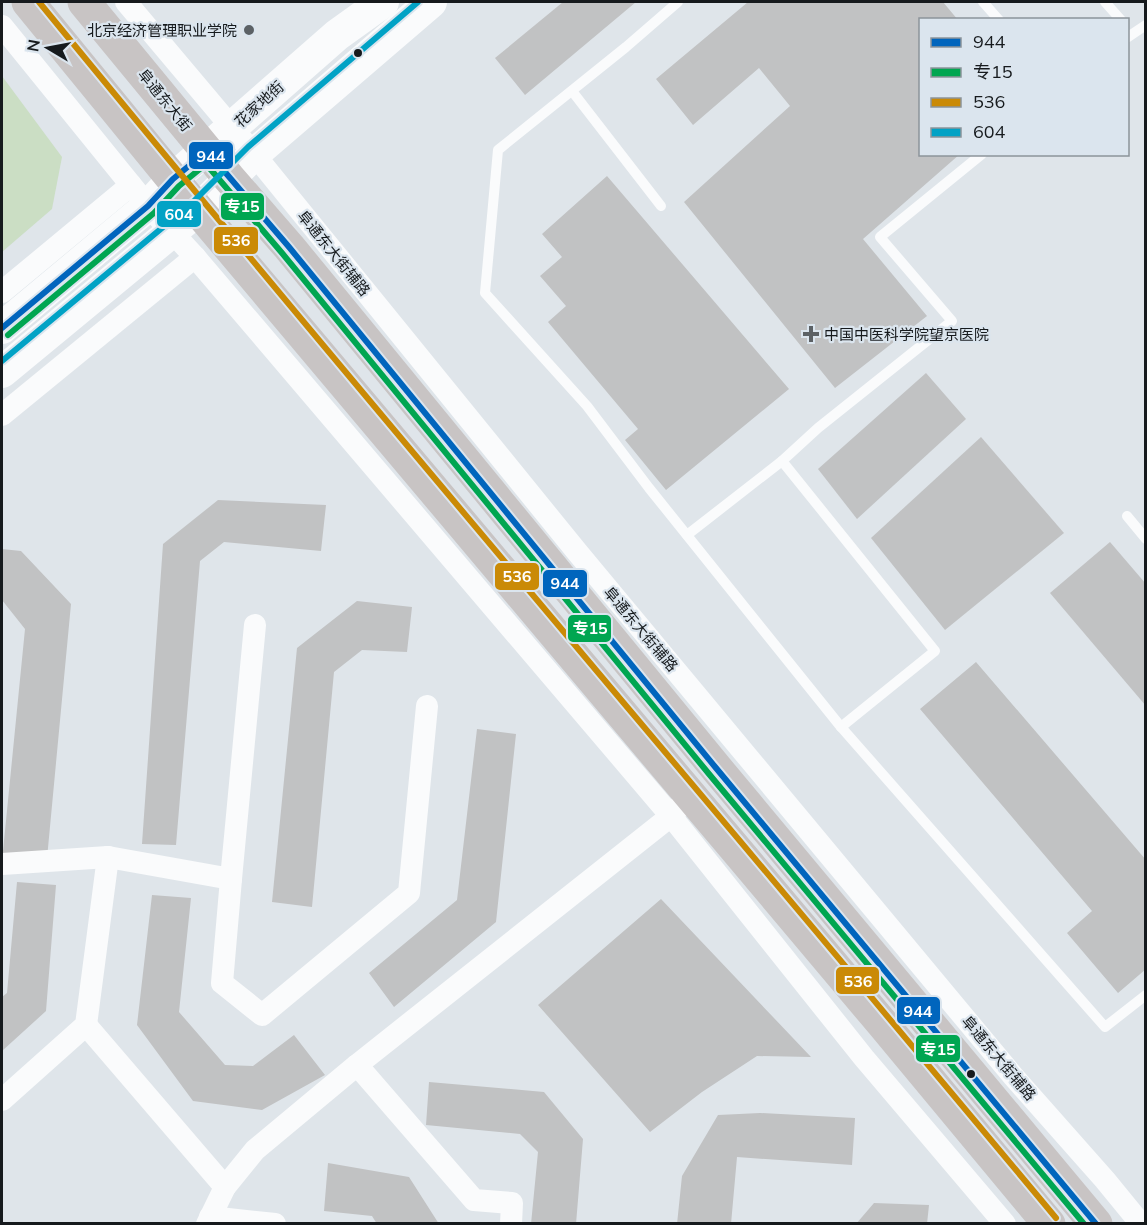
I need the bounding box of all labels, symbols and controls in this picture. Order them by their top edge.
north arrow [18,18,78,78]
legend [919,18,1129,156]
place label: 北京经济管理职业学院 [87,21,237,40]
marker: 北京经济管理职业学院 [242,23,256,37]
text: 944 [973,30,1006,53]
text: N [22,38,44,53]
unlabelled marker [352,47,364,59]
text: 专15 [973,60,1013,83]
street label: 阜通东大街 [134,65,196,135]
street label: 花家地街 [230,77,288,131]
text: 536 [973,90,1005,113]
text: 604 [973,120,1006,143]
line badge: 944 [188,141,234,170]
text: 944 [197,146,226,166]
line badge: 专15 [220,192,265,221]
text: 专15 [224,196,260,216]
line badge: 604 [156,200,202,228]
text: 604 [165,204,194,224]
street label: 阜通东大街辅路 [294,206,374,300]
line badge: 536 [213,226,259,255]
text: 536 [222,230,251,250]
marker: 中国中医科学院望京医院 [802,325,820,343]
place label: 中国中医科学院望京医院 [824,325,989,344]
line badge: 536 [494,562,540,591]
text: 536 [503,566,532,586]
line badge: 944 [542,569,588,598]
text: 944 [551,573,580,593]
street label: 阜通东大街辅路 [600,583,682,675]
line badge: 专15 [567,614,612,643]
text: 专15 [572,618,608,638]
line badge: 536 [835,966,880,995]
text: 536 [844,971,873,991]
line badge: 944 [896,996,941,1025]
text: 944 [904,1001,933,1021]
street label: 阜通东大街辅路 [958,1012,1040,1104]
line badge: 专15 [915,1034,961,1063]
text: 专15 [920,1039,956,1059]
unlabelled marker [965,1068,977,1080]

